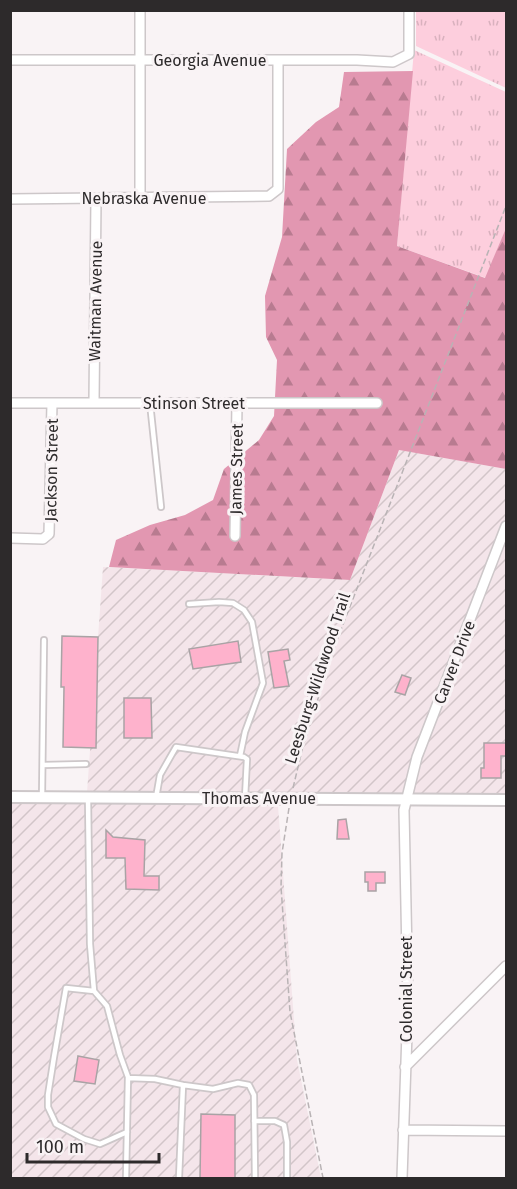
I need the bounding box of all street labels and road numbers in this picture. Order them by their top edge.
street label: Georgia Avenue [154,51,266,70]
street label: Nebraska Avenue [82,189,206,208]
street label: Waitman Avenue [85,240,106,362]
street label: Stinson Street [143,394,245,413]
street label: Jackson Street [41,418,62,522]
street label: James Street [226,423,247,515]
street label: Leesburg-Wildwood Trail [281,590,354,766]
street label: Carver Drive [430,618,479,707]
street label: Thomas Avenue [202,789,316,808]
street label: Colonial Street [397,935,416,1042]

